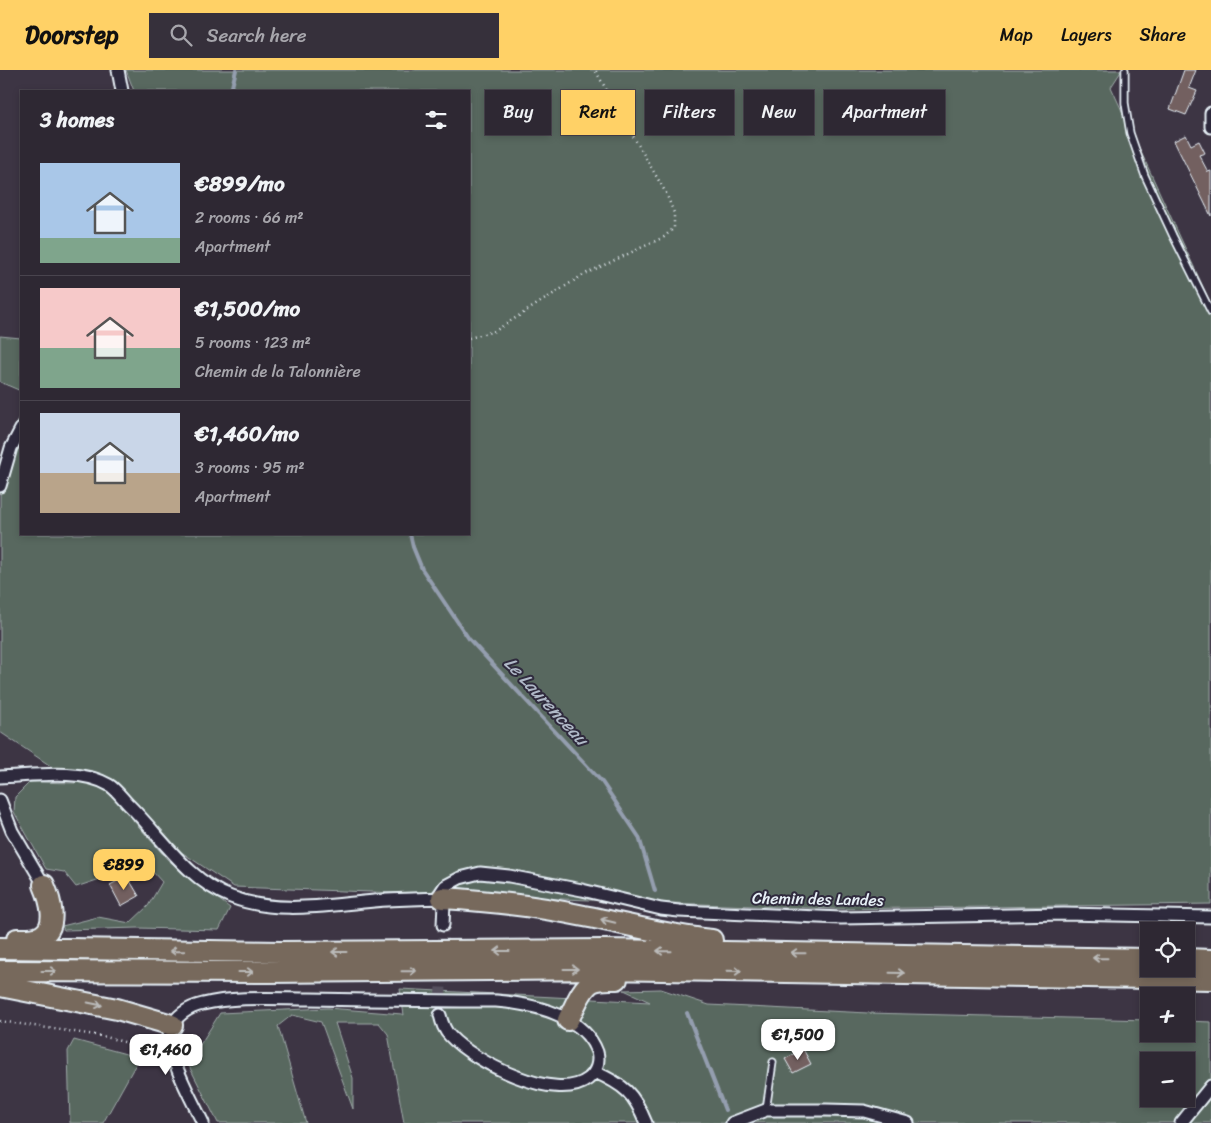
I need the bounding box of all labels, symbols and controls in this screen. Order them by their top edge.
search box [149,13,499,58]
text: Doorstep [25,14,119,56]
text: Search here [207,19,307,52]
text: Map [1000,19,1033,51]
text: Layers [1061,19,1112,51]
text: Share [1140,19,1186,51]
icon: search [167,21,195,49]
chip: Buy [485,90,551,135]
chip: Rent [561,90,635,135]
chip: Filters [645,90,734,135]
chip: New [744,90,814,135]
chip: Apartment [824,90,945,135]
text: 3 homes [40,101,114,139]
icon: filters [422,106,450,134]
text: €899/mo [195,165,285,203]
icon: home [80,183,140,243]
text: 2 rooms · 66 m² [195,203,304,232]
text: Apartment [195,232,271,261]
text: €1,500/mo [195,290,300,328]
icon: home [80,308,140,368]
text: 5 rooms · 123 m² [195,328,311,357]
text: Chemin de la Talonnière [195,357,361,386]
text: €1,460/mo [195,415,299,453]
icon: home [80,433,140,493]
text: 3 rooms · 95 m² [195,453,305,482]
text: Apartment [195,482,271,511]
water label: Le Laurenceau [496,649,598,755]
pin: €899 [94,848,154,891]
text: €899 [104,850,144,879]
street label: Chemin des Landes [752,883,885,915]
one-way arrow [600,916,616,925]
map controls [1140,922,1195,1107]
button: locate [1140,922,1195,977]
one-way arrow [169,946,186,956]
one-way arrow [494,946,510,956]
one-way arrow [657,946,673,956]
one-way arrow [332,947,348,957]
one-way arrow [790,948,806,958]
one-way arrow [1092,953,1108,963]
one-way arrow [562,964,579,974]
one-way arrow [40,966,56,976]
one-way arrow [400,966,416,976]
one-way arrow [726,966,742,976]
one-way arrow [238,967,254,977]
one-way arrow [889,969,905,978]
button: + [1140,987,1195,1042]
one-way arrow [87,1000,103,1009]
pin: €1,500 [757,1018,839,1061]
text: €1,500 [772,1020,824,1049]
pin: €1,460 [125,1034,207,1076]
text: €1,460 [141,1035,192,1064]
button: − [1140,1052,1195,1107]

